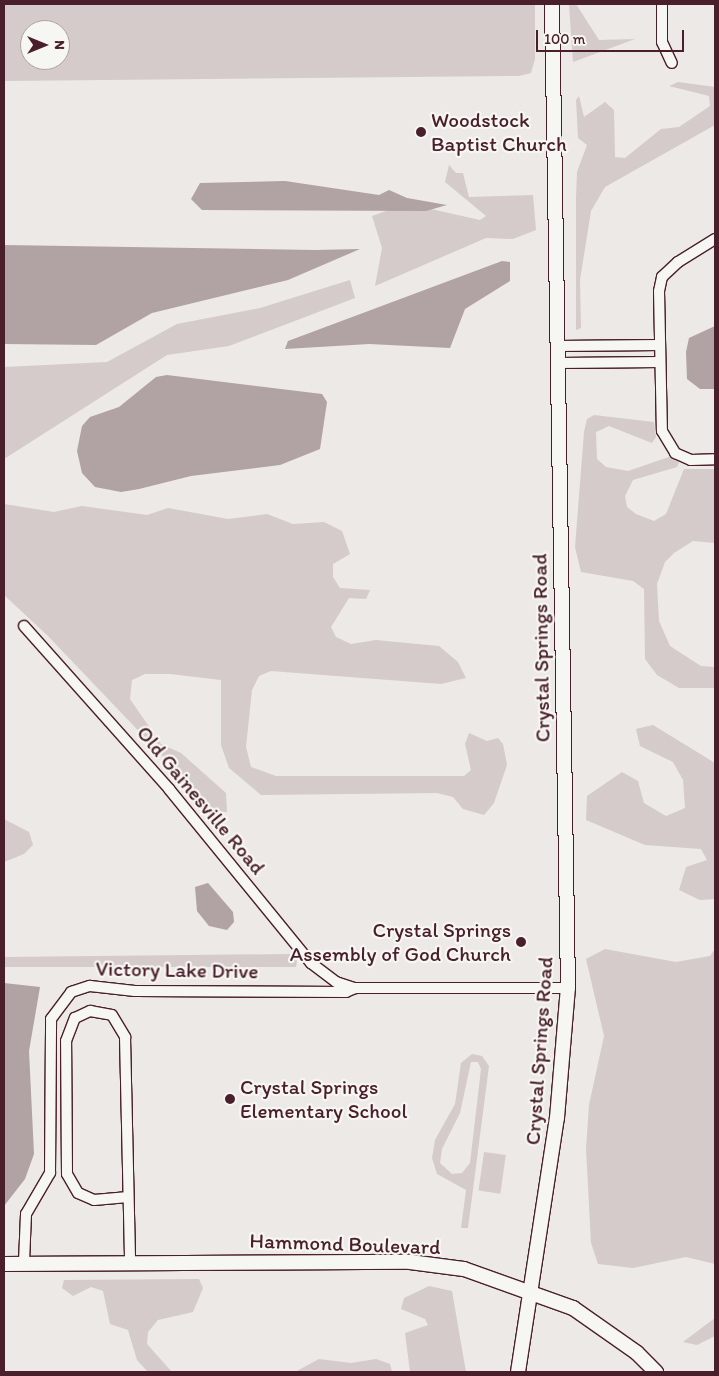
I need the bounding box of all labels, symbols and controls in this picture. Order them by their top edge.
north arrow [20,20,70,70]
scale bar [539,20,686,52]
text: 100 m [544,30,585,48]
text: N [51,40,68,50]
place label: Woodstock Baptist Church [431,107,567,157]
marker: Woodstock Baptist Church [415,126,427,138]
street label: Crystal Springs Road [527,553,555,743]
street label: Old Gainesville Road [132,721,270,879]
place label: Crystal Springs Assembly of God Church [289,917,511,967]
marker: Crystal Springs Assembly of God Church [515,936,527,948]
street label: Victory Lake Drive [95,956,259,984]
street label: Crystal Springs Road [520,956,558,1146]
place label: Crystal Springs Elementary School [240,1074,407,1124]
marker: Crystal Springs Elementary School [224,1093,236,1105]
street label: Hammond Boulevard [249,1228,441,1260]

